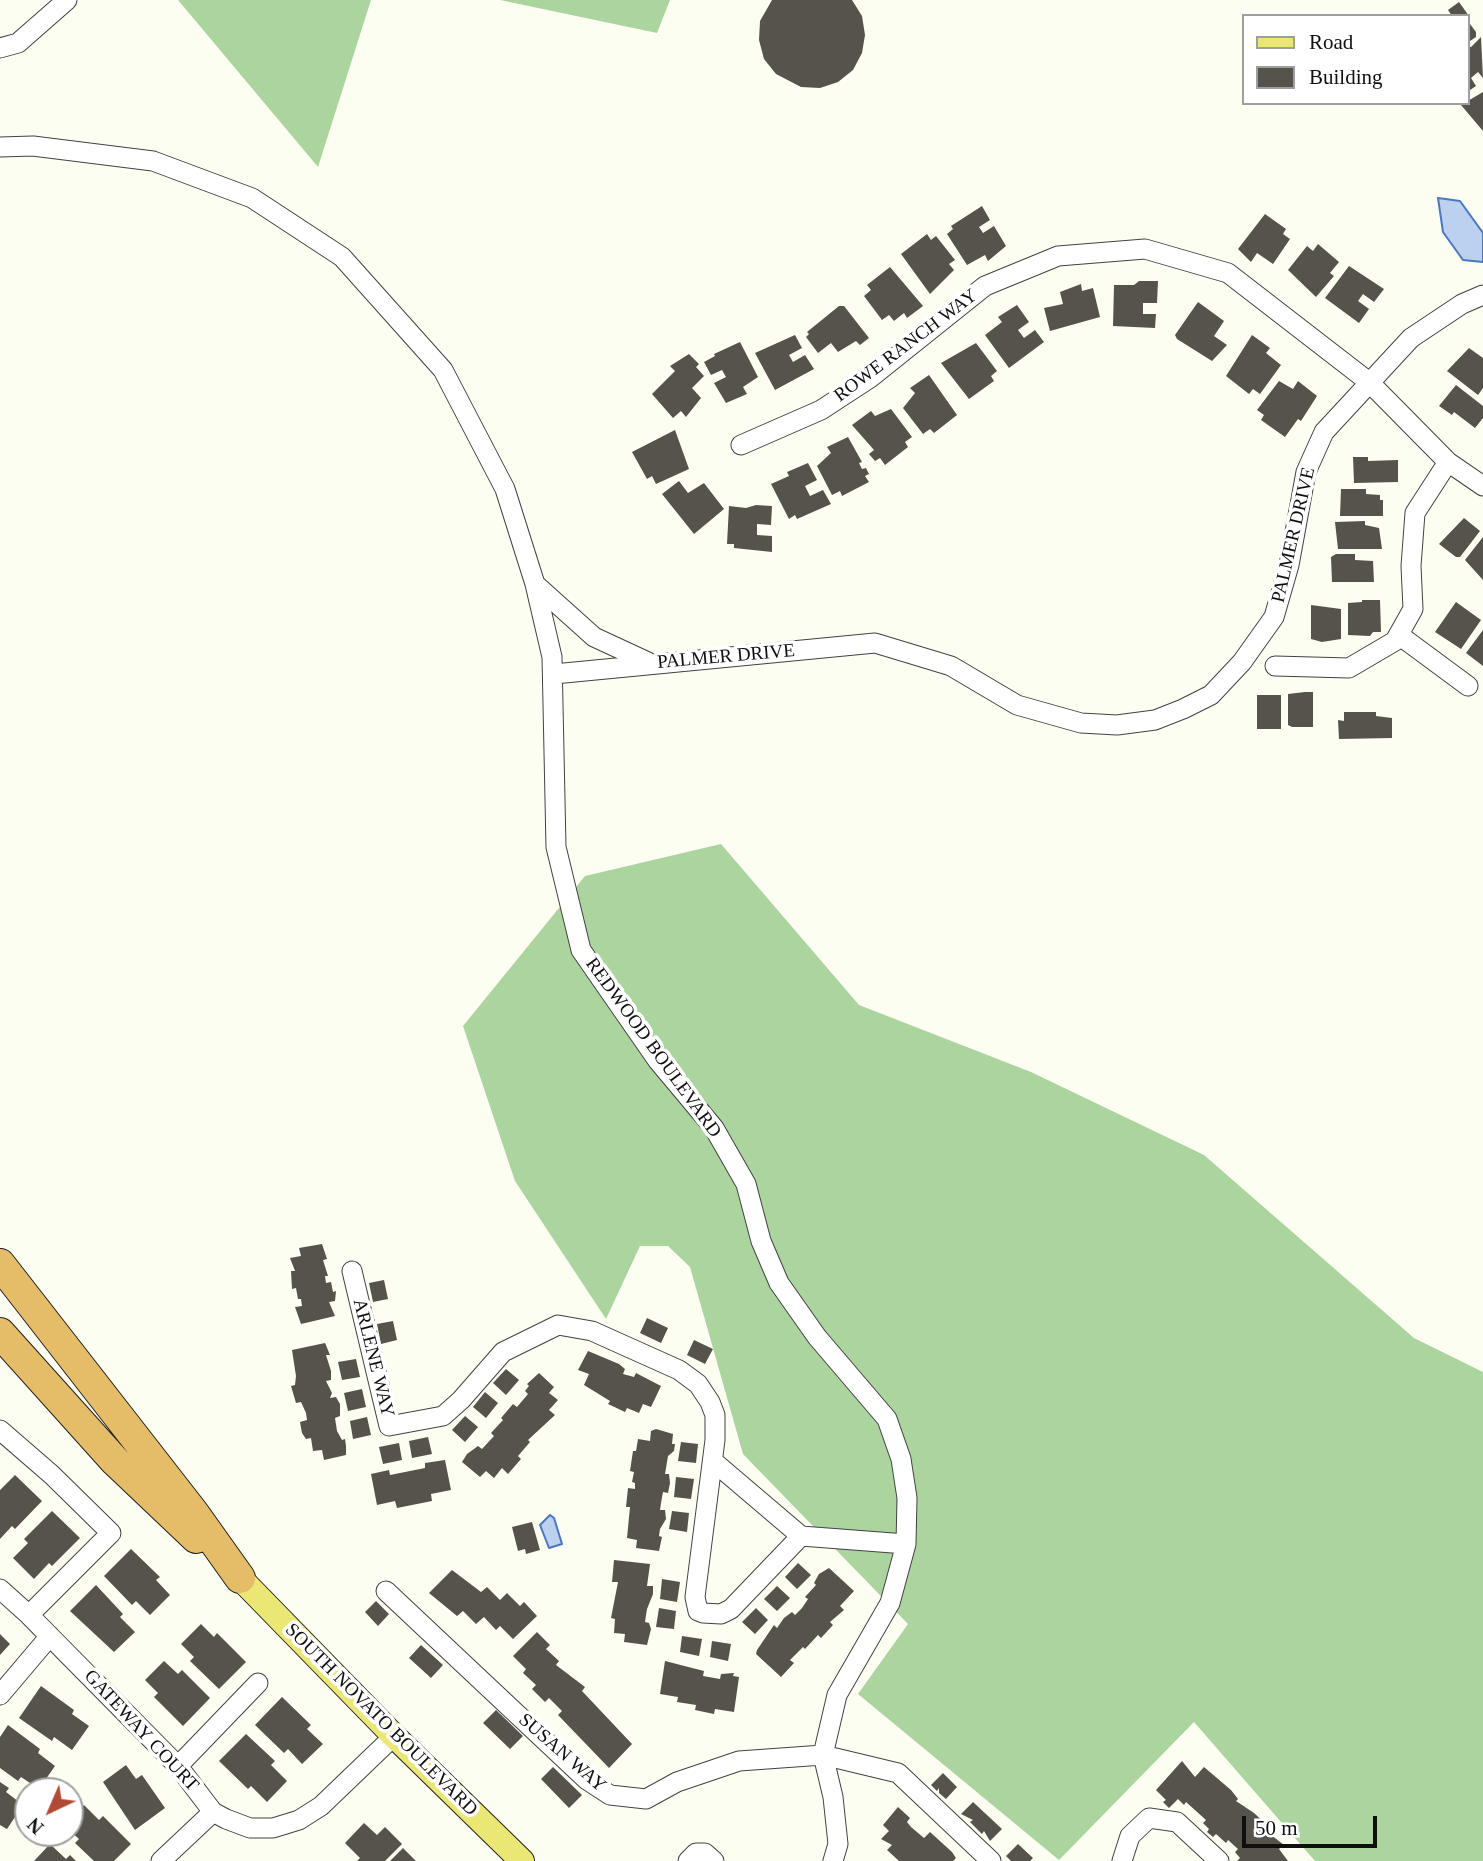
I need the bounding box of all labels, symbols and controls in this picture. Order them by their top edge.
legend [1242,14,1469,105]
text: Road [1309,30,1353,54]
text: Building [1309,65,1383,89]
street label: ROWE RANCH WAY [830,285,982,407]
street label: PALMER DRIVE [1267,465,1321,605]
street label: PALMER DRIVE [656,640,796,674]
street label: REDWOOD BOULEVARD [580,954,726,1142]
street label: ARLENE WAY [347,1296,399,1420]
street label: SOUTH NOVATO BOULEVARD [280,1619,482,1821]
street label: GATEWAY COURT [79,1665,203,1797]
street label: SUSAN WAY [514,1709,610,1797]
north arrow [14,1777,84,1847]
scale bar [1245,1801,1380,1845]
text: N [23,1814,48,1838]
text: 50 m [1255,1816,1298,1840]

